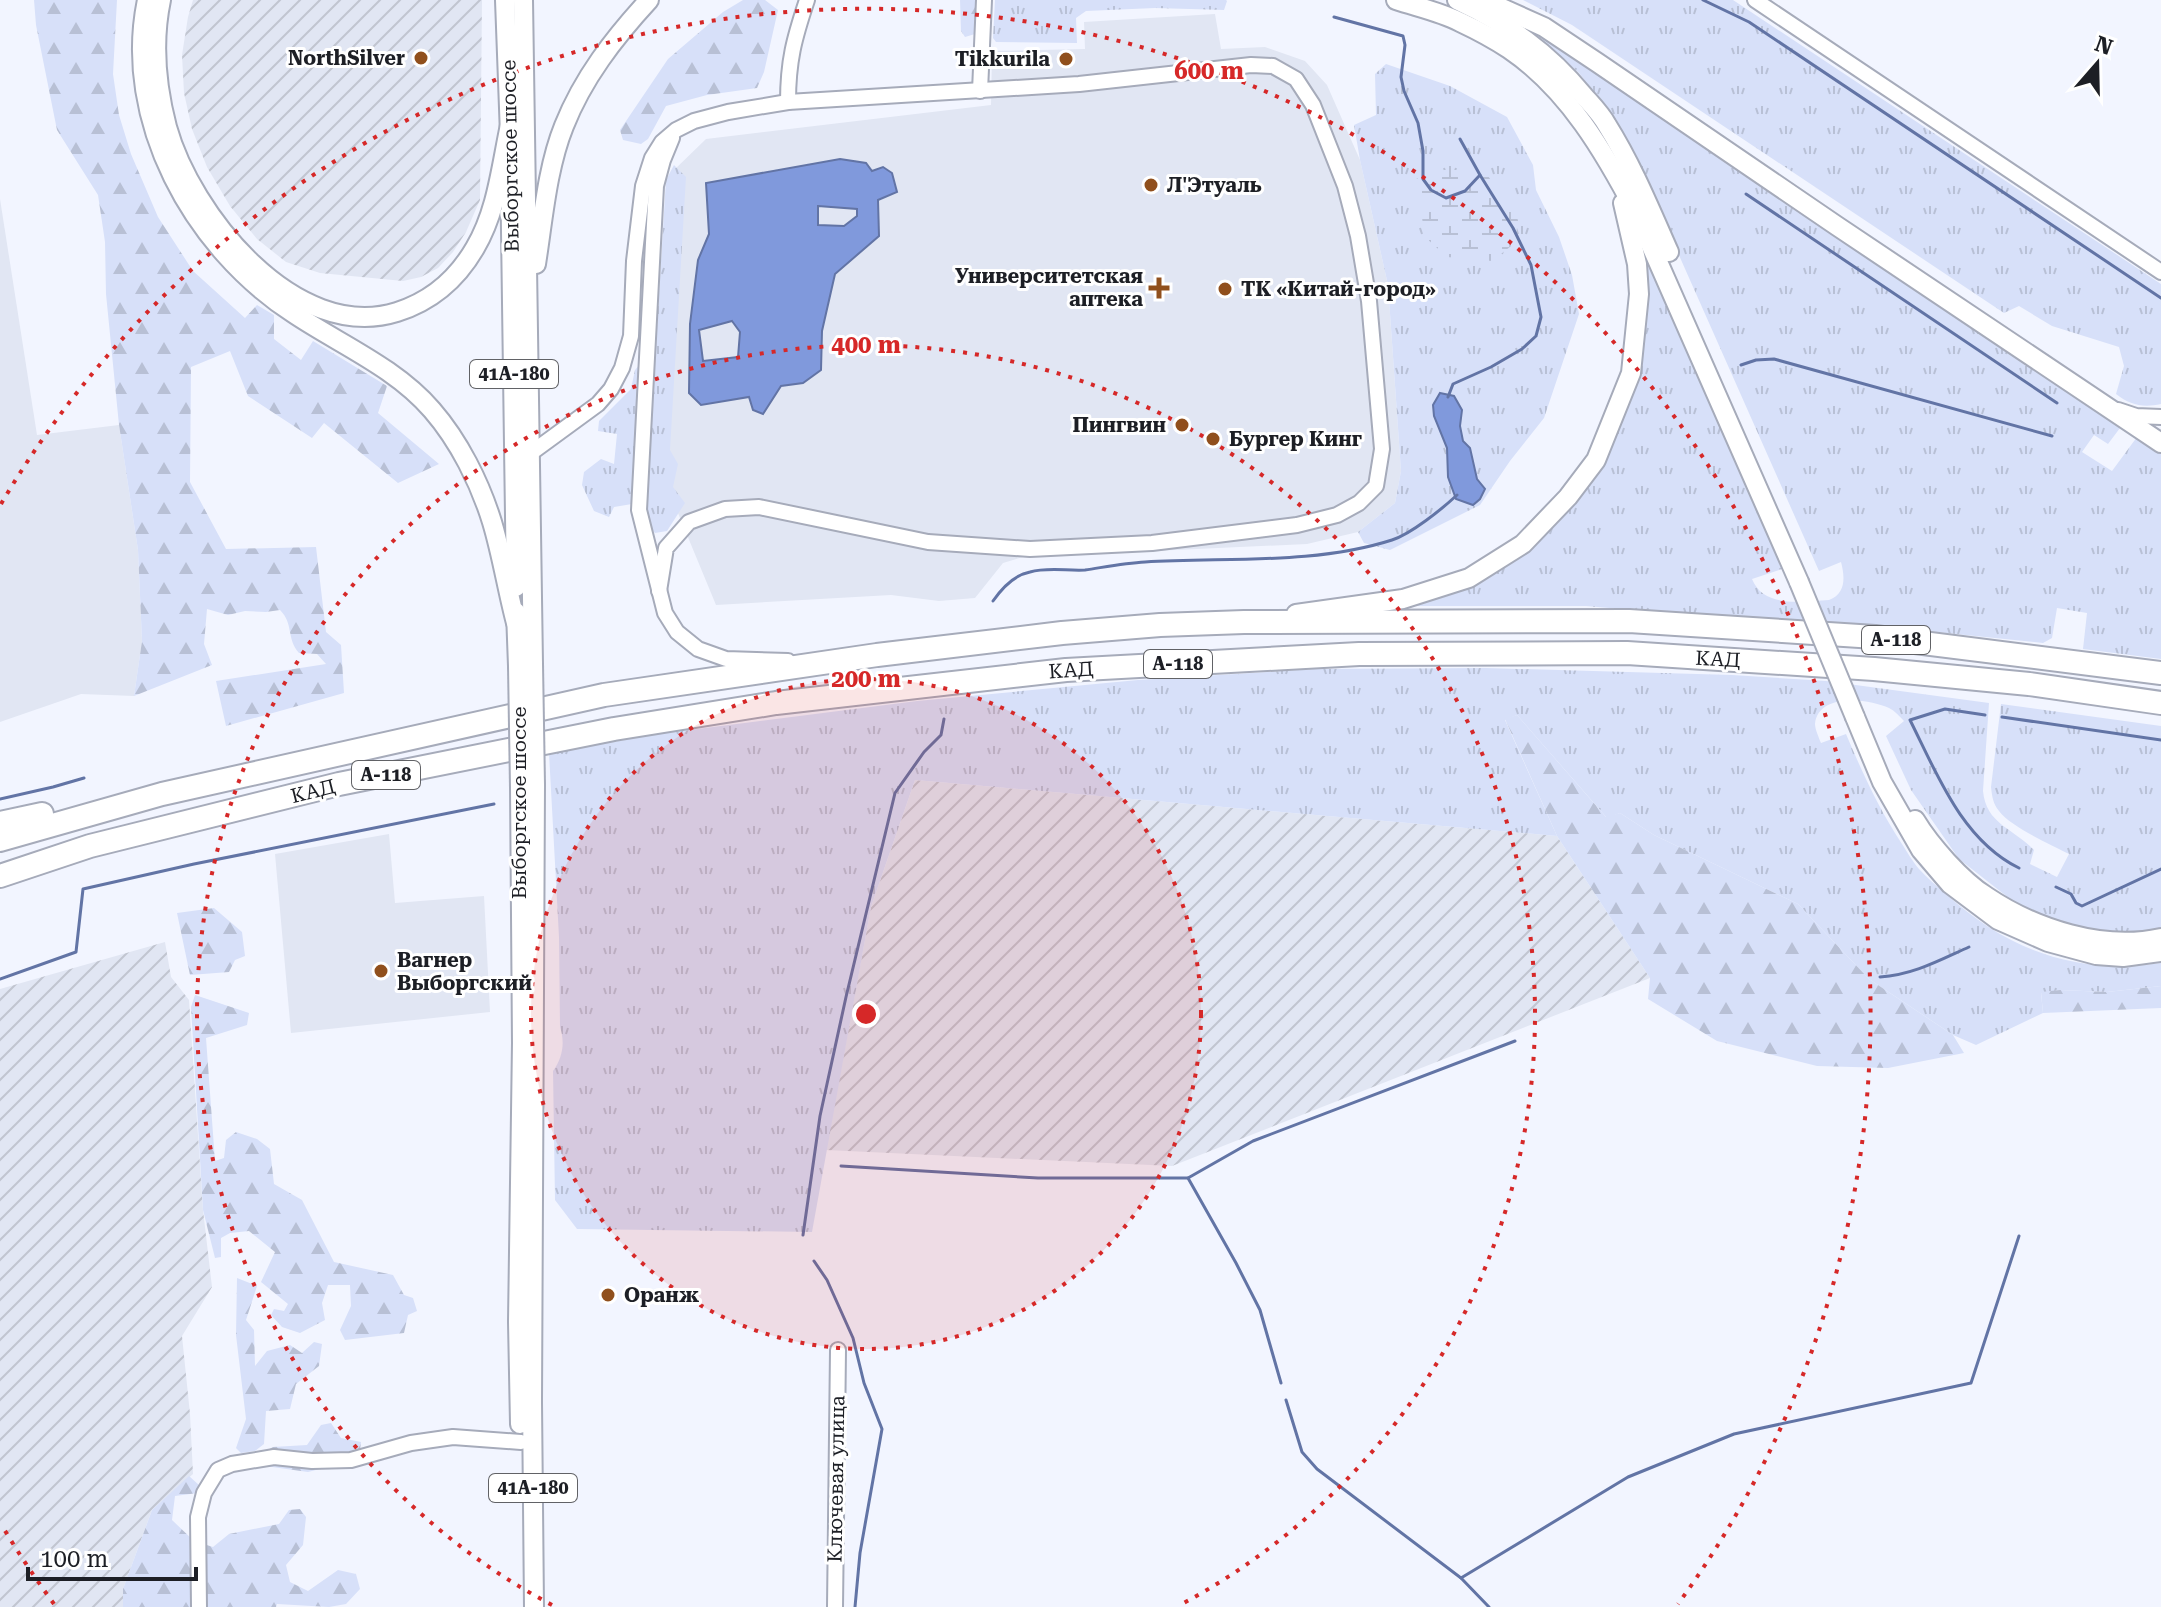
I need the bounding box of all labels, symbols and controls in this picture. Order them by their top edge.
north arrow [2057,24,2137,104]
text: N [2091,31,2116,60]
place label: NorthSilver [288,46,405,70]
place label: Tikkurila [955,47,1050,71]
marker: NorthSilver [412,49,430,67]
marker: Tikkurila [1057,50,1075,68]
text: 600 m [1174,57,1244,85]
street label: Выборгское шоссе [496,59,524,253]
place label: Л'Этуаль [1167,173,1262,197]
marker: Л'Этуаль [1142,176,1160,194]
place label: Университетская аптека [955,264,1143,311]
place label: ТК «Китай-город» [1241,277,1436,301]
marker: Университетская аптека [1150,279,1168,297]
marker: ТК «Китай-город» [1216,280,1234,298]
text: 400 m [831,331,901,359]
road number: 41А-180 [470,360,558,388]
place label: Пингвин [1072,413,1166,437]
marker: Пингвин [1173,416,1191,434]
place label: Бургер Кинг [1229,427,1362,451]
marker: Бургер Кинг [1204,430,1222,448]
road number: А-118 [1862,626,1930,654]
street label: КАД [1695,646,1741,672]
road number: А-118 [1144,650,1212,678]
street label: КАД [1048,656,1094,684]
text: 200 m [831,665,901,693]
street label: Выборгское шоссе [507,707,531,899]
road number: А-118 [352,761,420,789]
street label: КАД [288,774,338,808]
place label: Вагнер Выборгский [397,948,532,995]
marker: Вагнер Выборгский [372,962,390,980]
centre of rings [852,1000,880,1028]
place label: Оранж [624,1283,700,1307]
marker: Оранж [599,1286,617,1304]
street label: Ключевая улица [823,1395,849,1563]
road number: 41А-180 [489,1474,577,1502]
scale bar [28,1531,196,1581]
text: 100 m [40,1545,108,1573]

